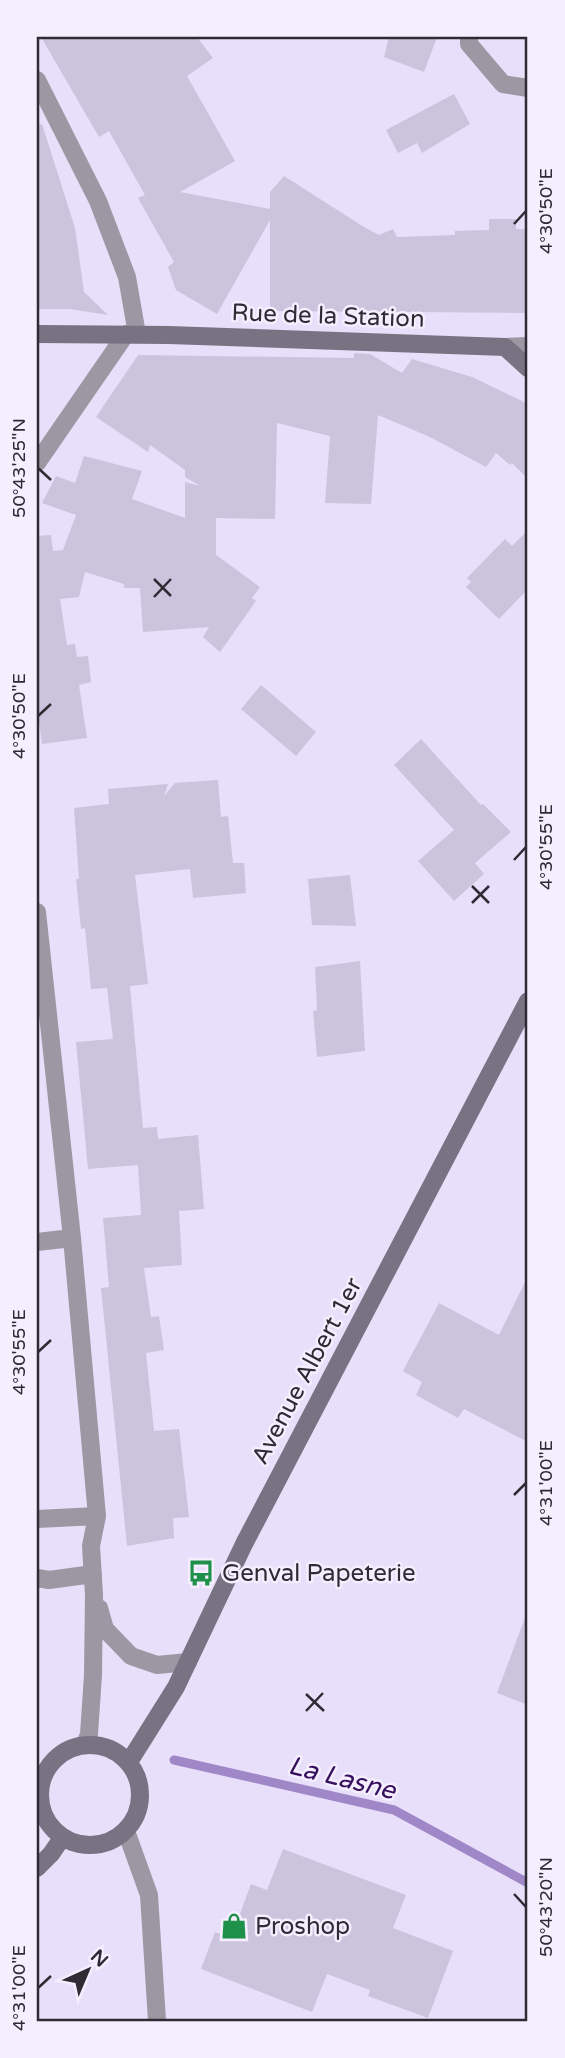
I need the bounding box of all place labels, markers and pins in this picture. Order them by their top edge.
bus stop icon: Genval Papeterie [186,1558,216,1588]
place label: Genval Papeterie [222,1559,416,1588]
shop icon: Proshop [219,1911,249,1941]
place label: Proshop [255,1912,350,1941]

